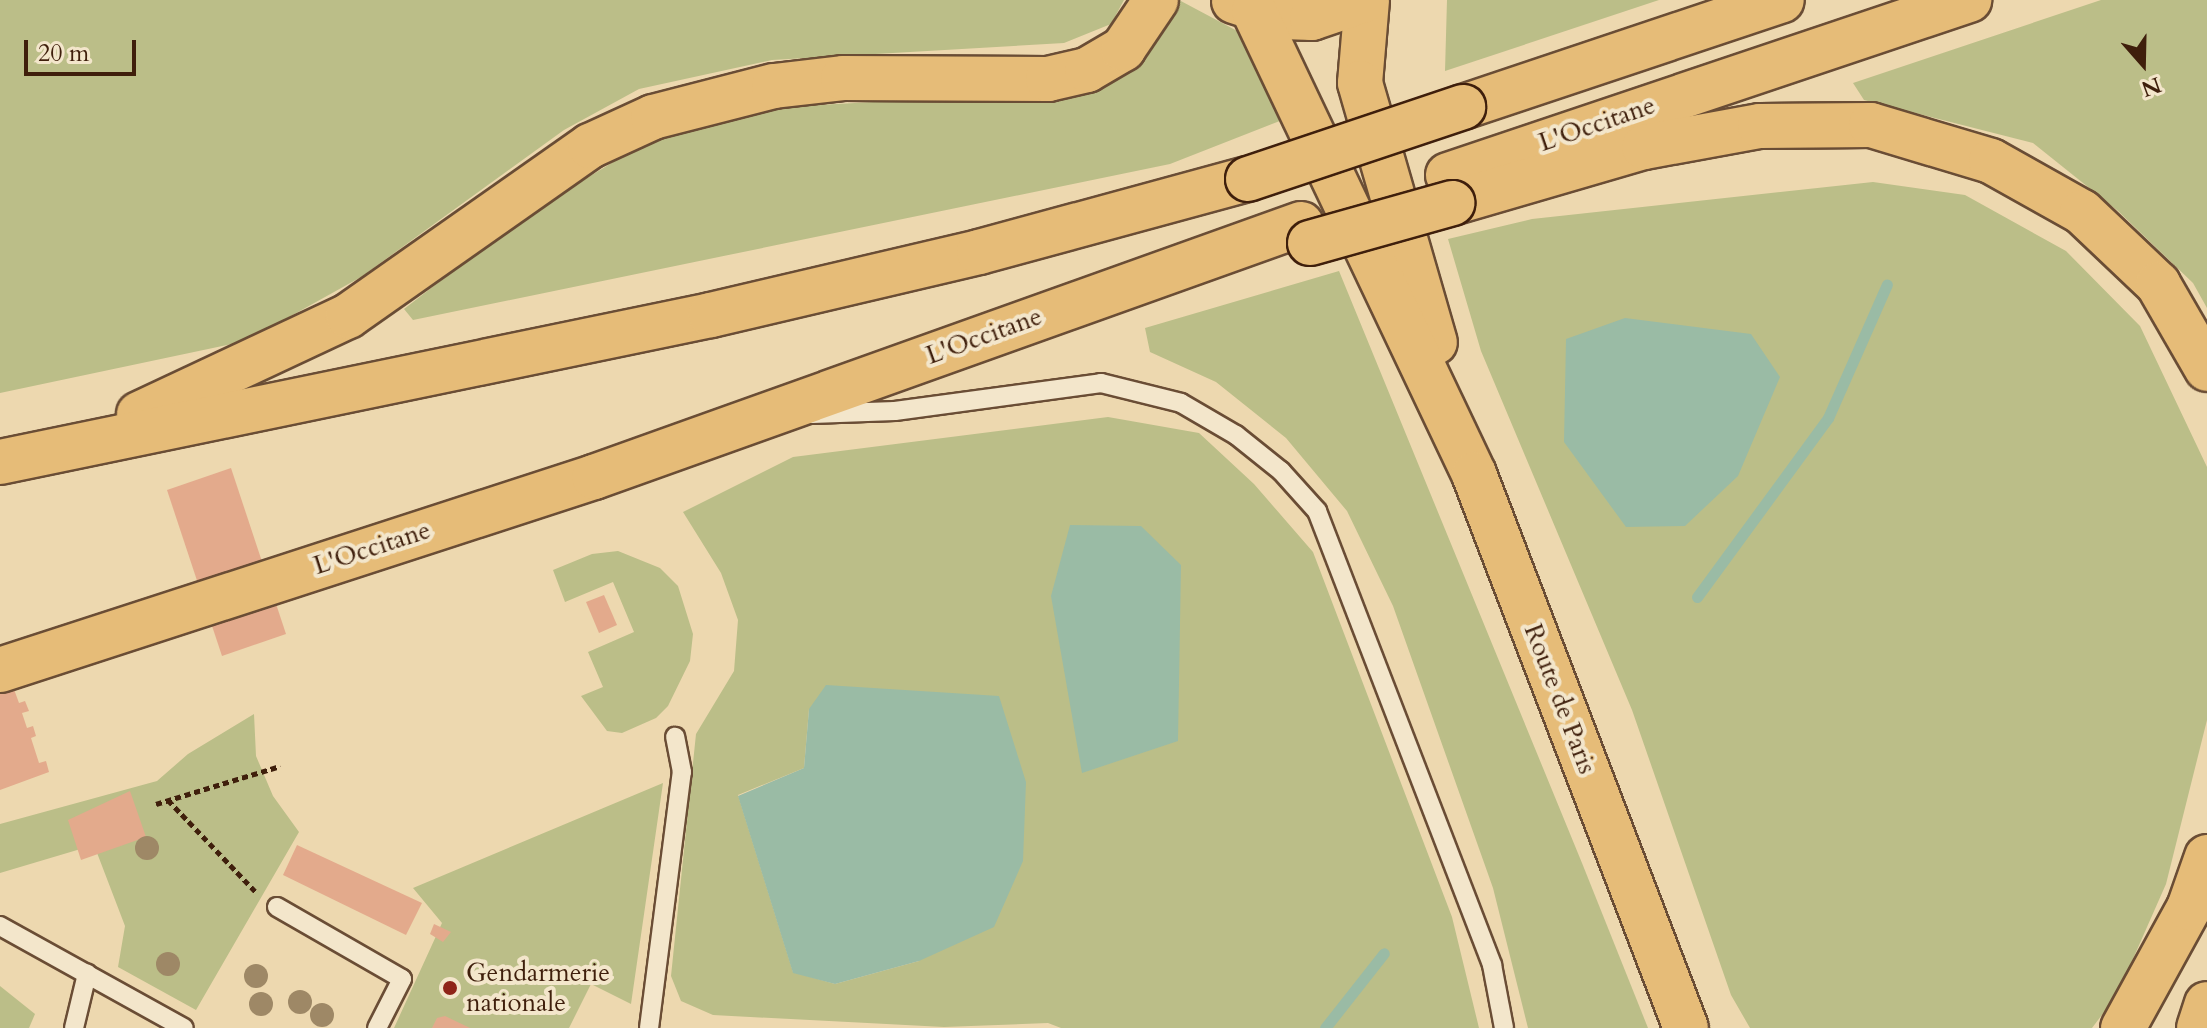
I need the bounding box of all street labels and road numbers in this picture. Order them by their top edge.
street label: L'Occitane [1535,90,1659,158]
street label: L'Occitane [922,301,1046,371]
street label: L'Occitane [310,514,434,582]
street label: Route de Paris [1517,620,1603,778]

